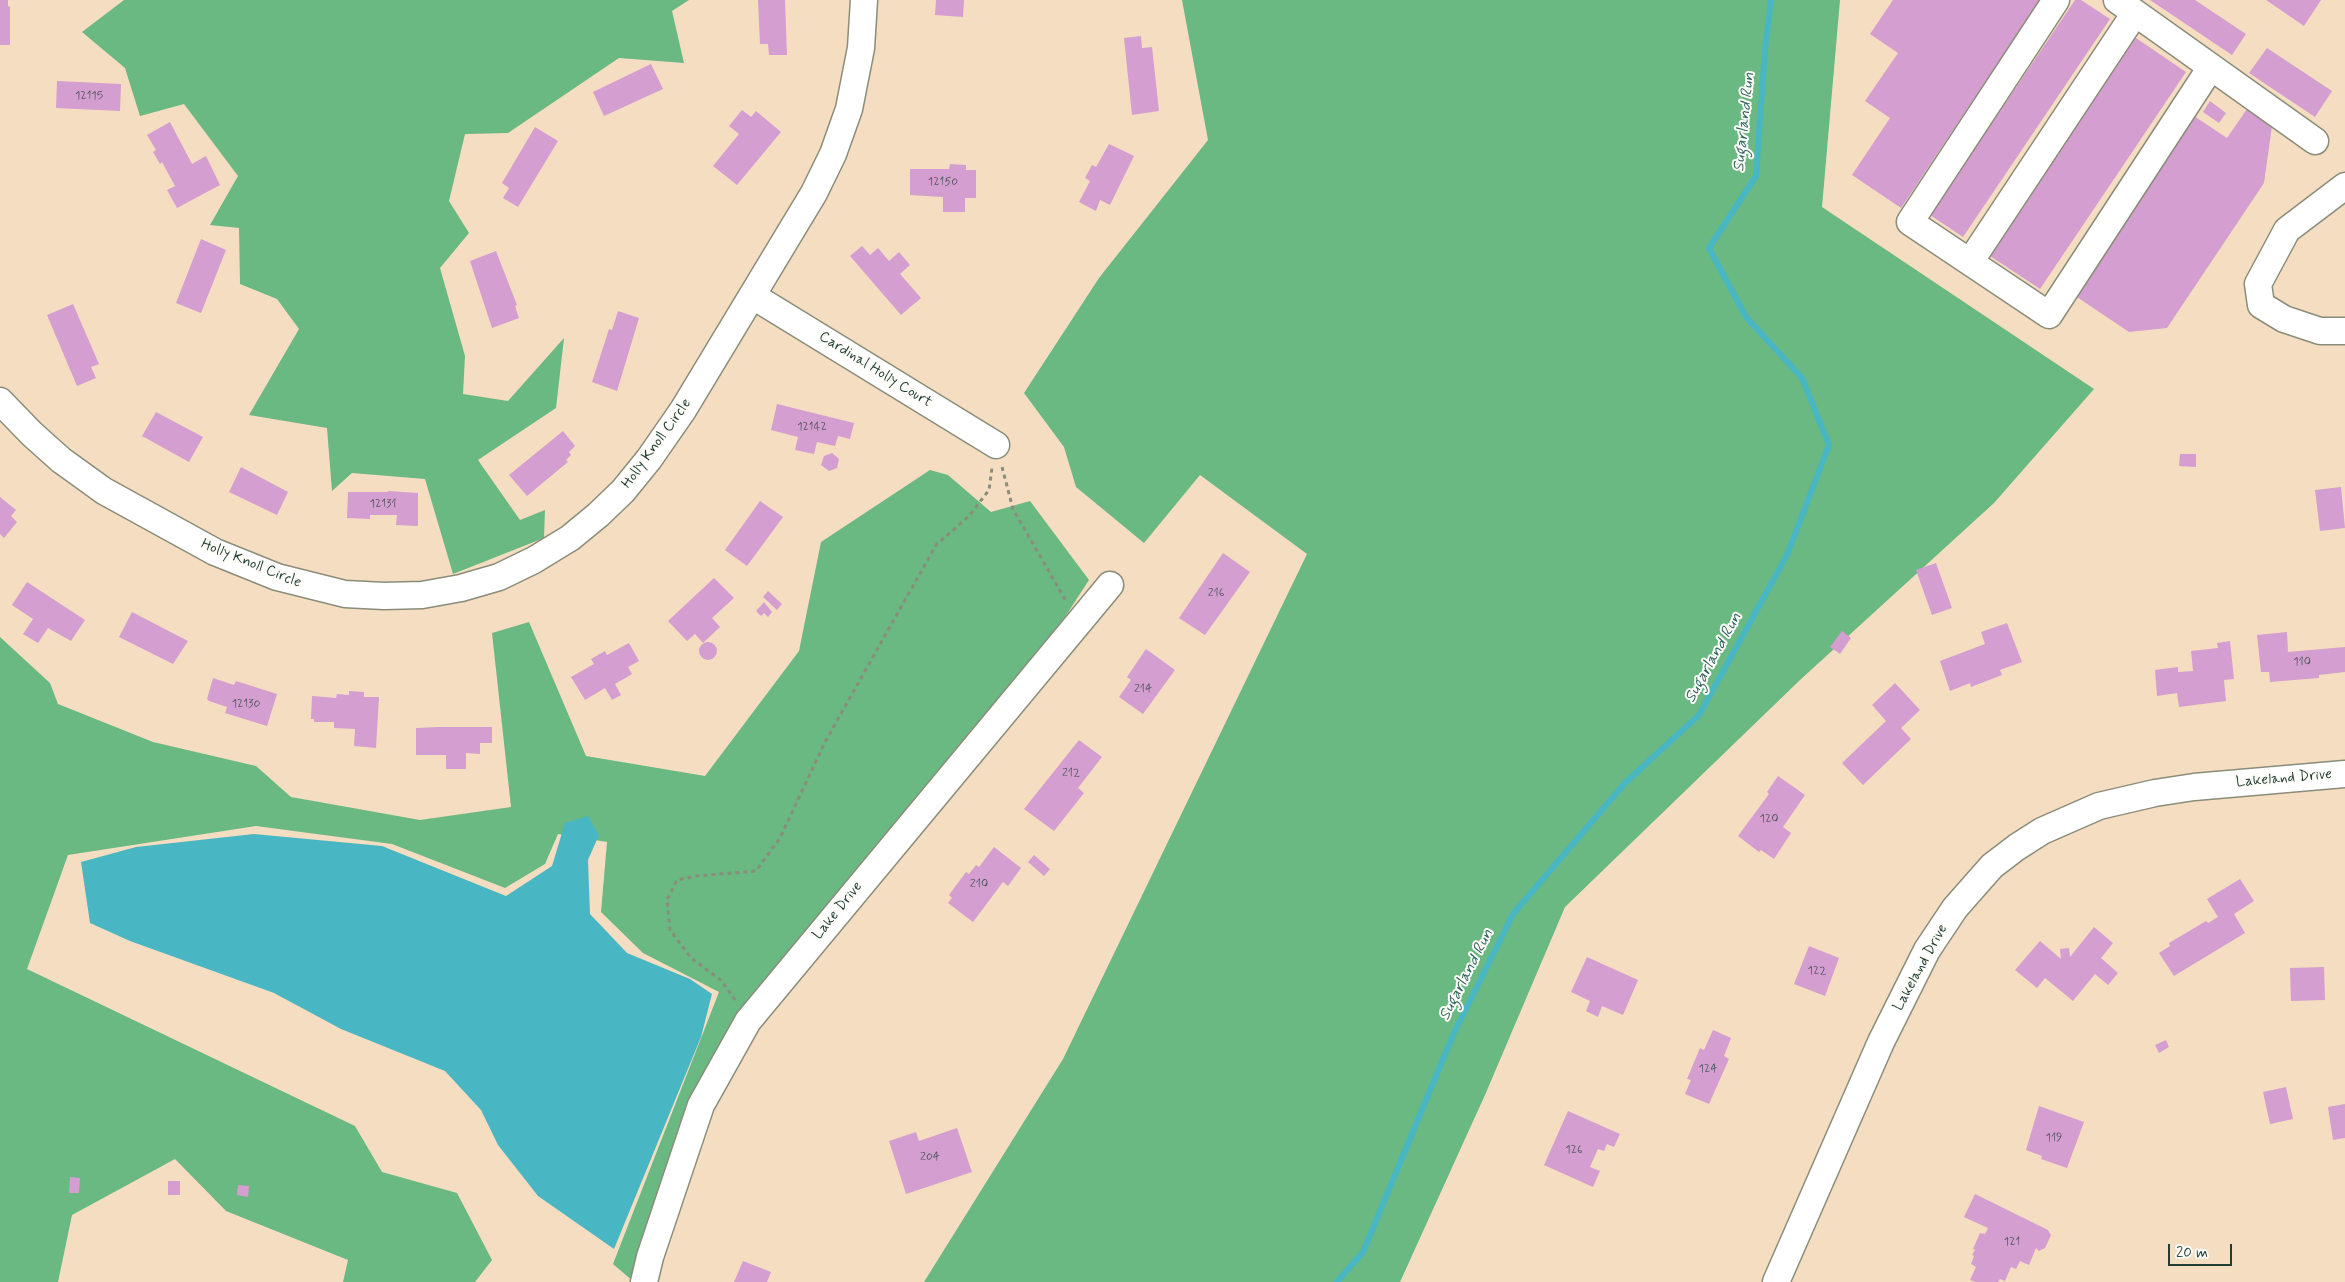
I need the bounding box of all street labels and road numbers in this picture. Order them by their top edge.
street label: Cardinal Holly Court [815,328,935,412]
street label: Holly Knoll Circle [618,395,696,493]
street label: Holly Knoll Circle [198,536,304,592]
street label: Lakeland Drive [2235,766,2333,792]
street label: Lake Drive [809,878,867,944]
street label: Lakeland Drive [1890,922,1952,1014]

